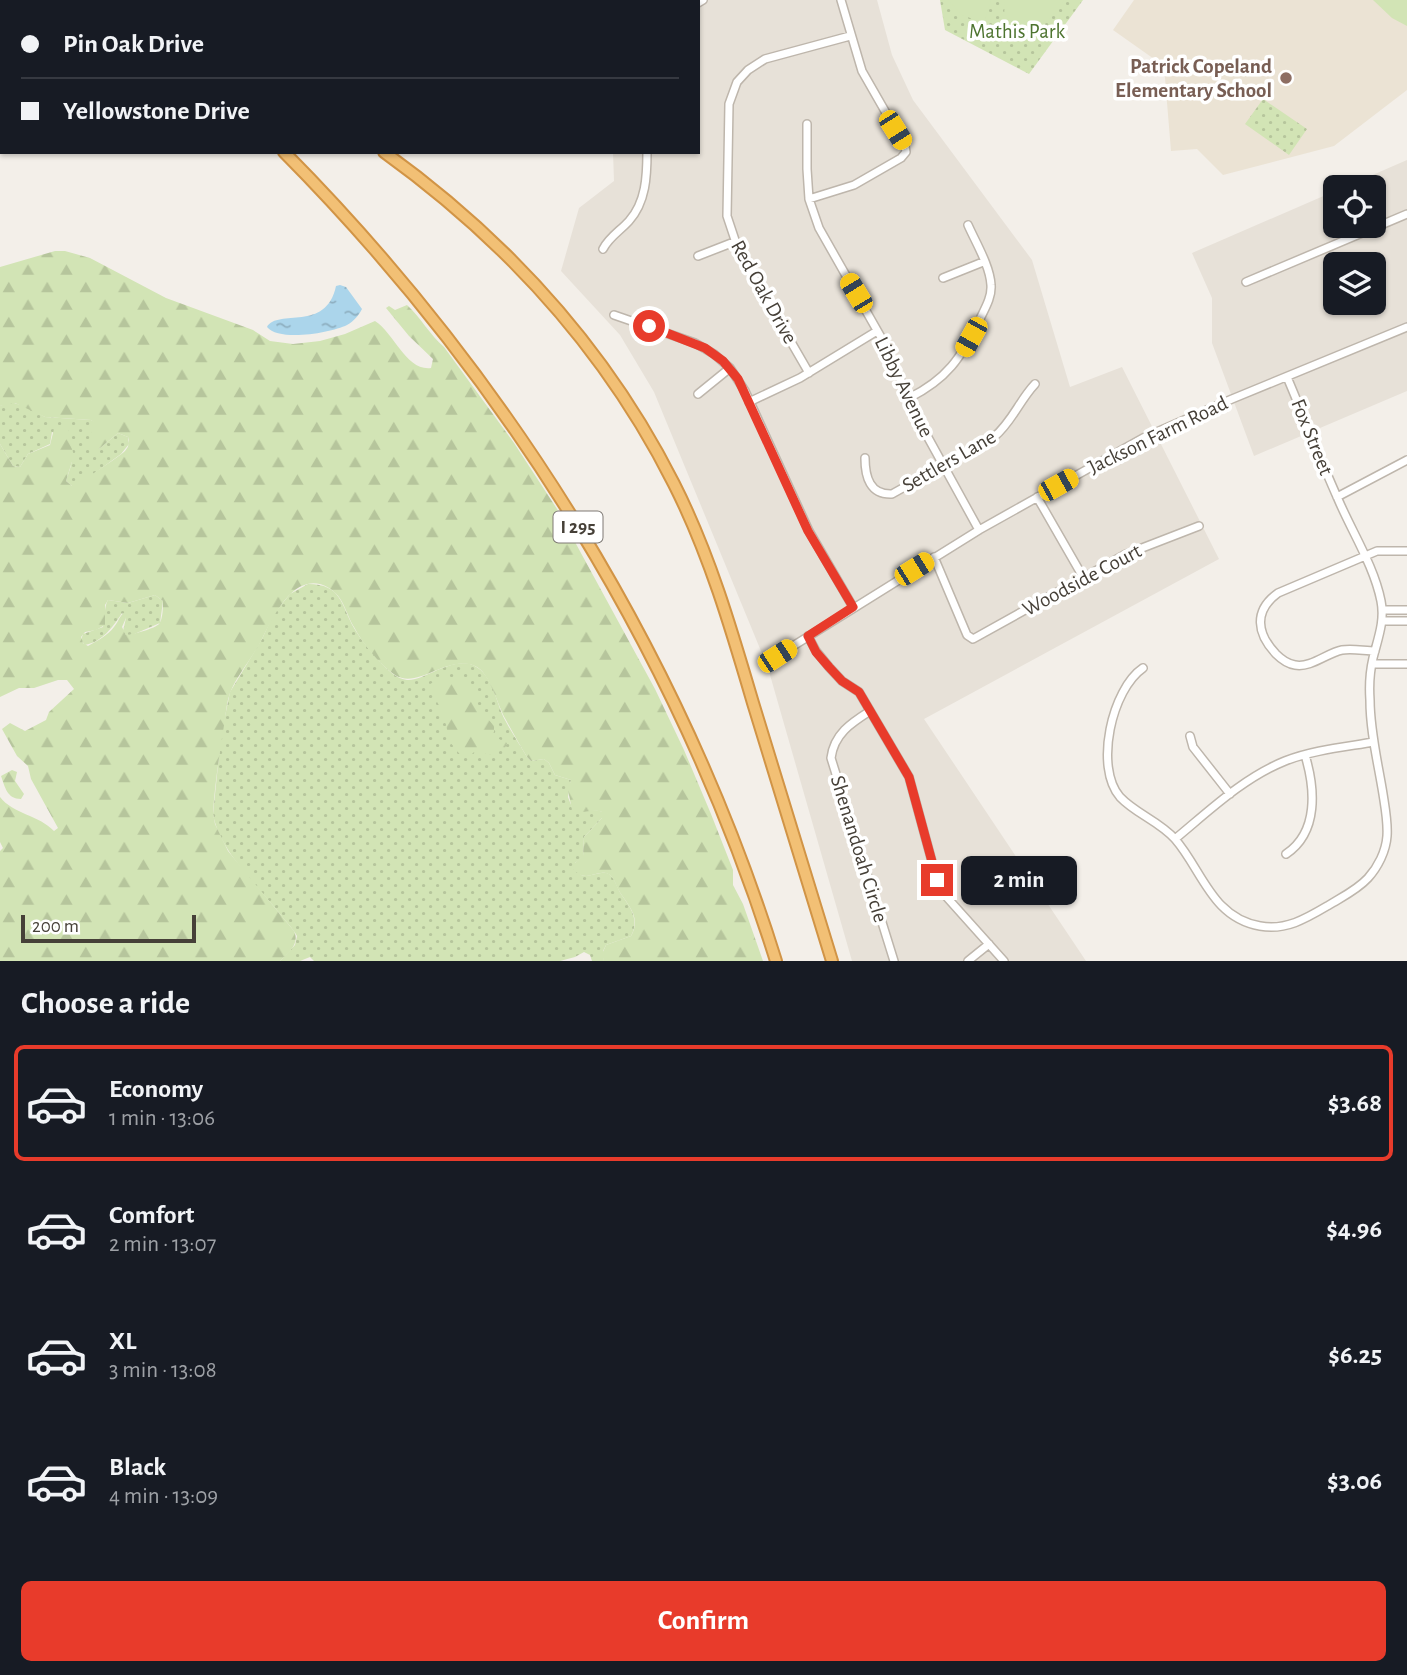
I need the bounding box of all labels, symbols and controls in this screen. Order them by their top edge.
park label: Mathis Park [969,21,1066,42]
text: Pin Oak Drive [63,31,204,57]
place label: Patrick Copeland Elementary School [1115,56,1272,101]
marker: Patrick Copeland Elementary School [1278,70,1294,86]
text: Yellowstone Drive [63,98,250,124]
car [875,107,916,153]
map controls [1323,175,1386,315]
button: locate [1323,175,1386,238]
street label: Red Oak Drive [727,237,801,347]
button: layers [1323,252,1386,315]
car [837,270,876,316]
route start [633,310,665,342]
car [952,314,991,360]
street label: Libby Avenue [871,334,937,440]
street label: Jackson Farm Road [1085,392,1231,478]
street label: Fox Street [1287,396,1337,478]
street label: Settlers Lane [899,426,999,496]
car [1035,466,1082,504]
road number: I 295 [554,512,602,542]
street label: Woodside Court [1019,540,1145,620]
car [891,549,938,589]
car [754,636,801,676]
street label: Shenandoah Circle [827,773,891,925]
callout: 2 min [962,856,1077,904]
route end [921,864,953,896]
text: 2 min [993,869,1045,892]
scale bar [21,912,196,944]
text: 200 m [32,917,79,936]
text: Choose a ride [21,987,190,1019]
icon: car [25,1072,88,1135]
text: Economy [109,1076,203,1102]
text: $3.68 [1328,1090,1382,1116]
text: 1 min · 13:06 [109,1107,215,1130]
icon: car [25,1198,88,1261]
text: Comfort [109,1202,194,1228]
text: $4.96 [1326,1216,1382,1242]
text: 2 min · 13:07 [109,1233,216,1256]
icon: car [25,1324,88,1387]
text: XL [109,1328,136,1354]
text: $6.25 [1328,1342,1382,1368]
text: 3 min · 13:08 [109,1359,217,1382]
icon: car [25,1450,88,1513]
text: Black [109,1454,166,1480]
text: $3.06 [1327,1468,1382,1494]
text: 4 min · 13:09 [109,1485,218,1508]
button: Confirm [21,1581,1386,1661]

